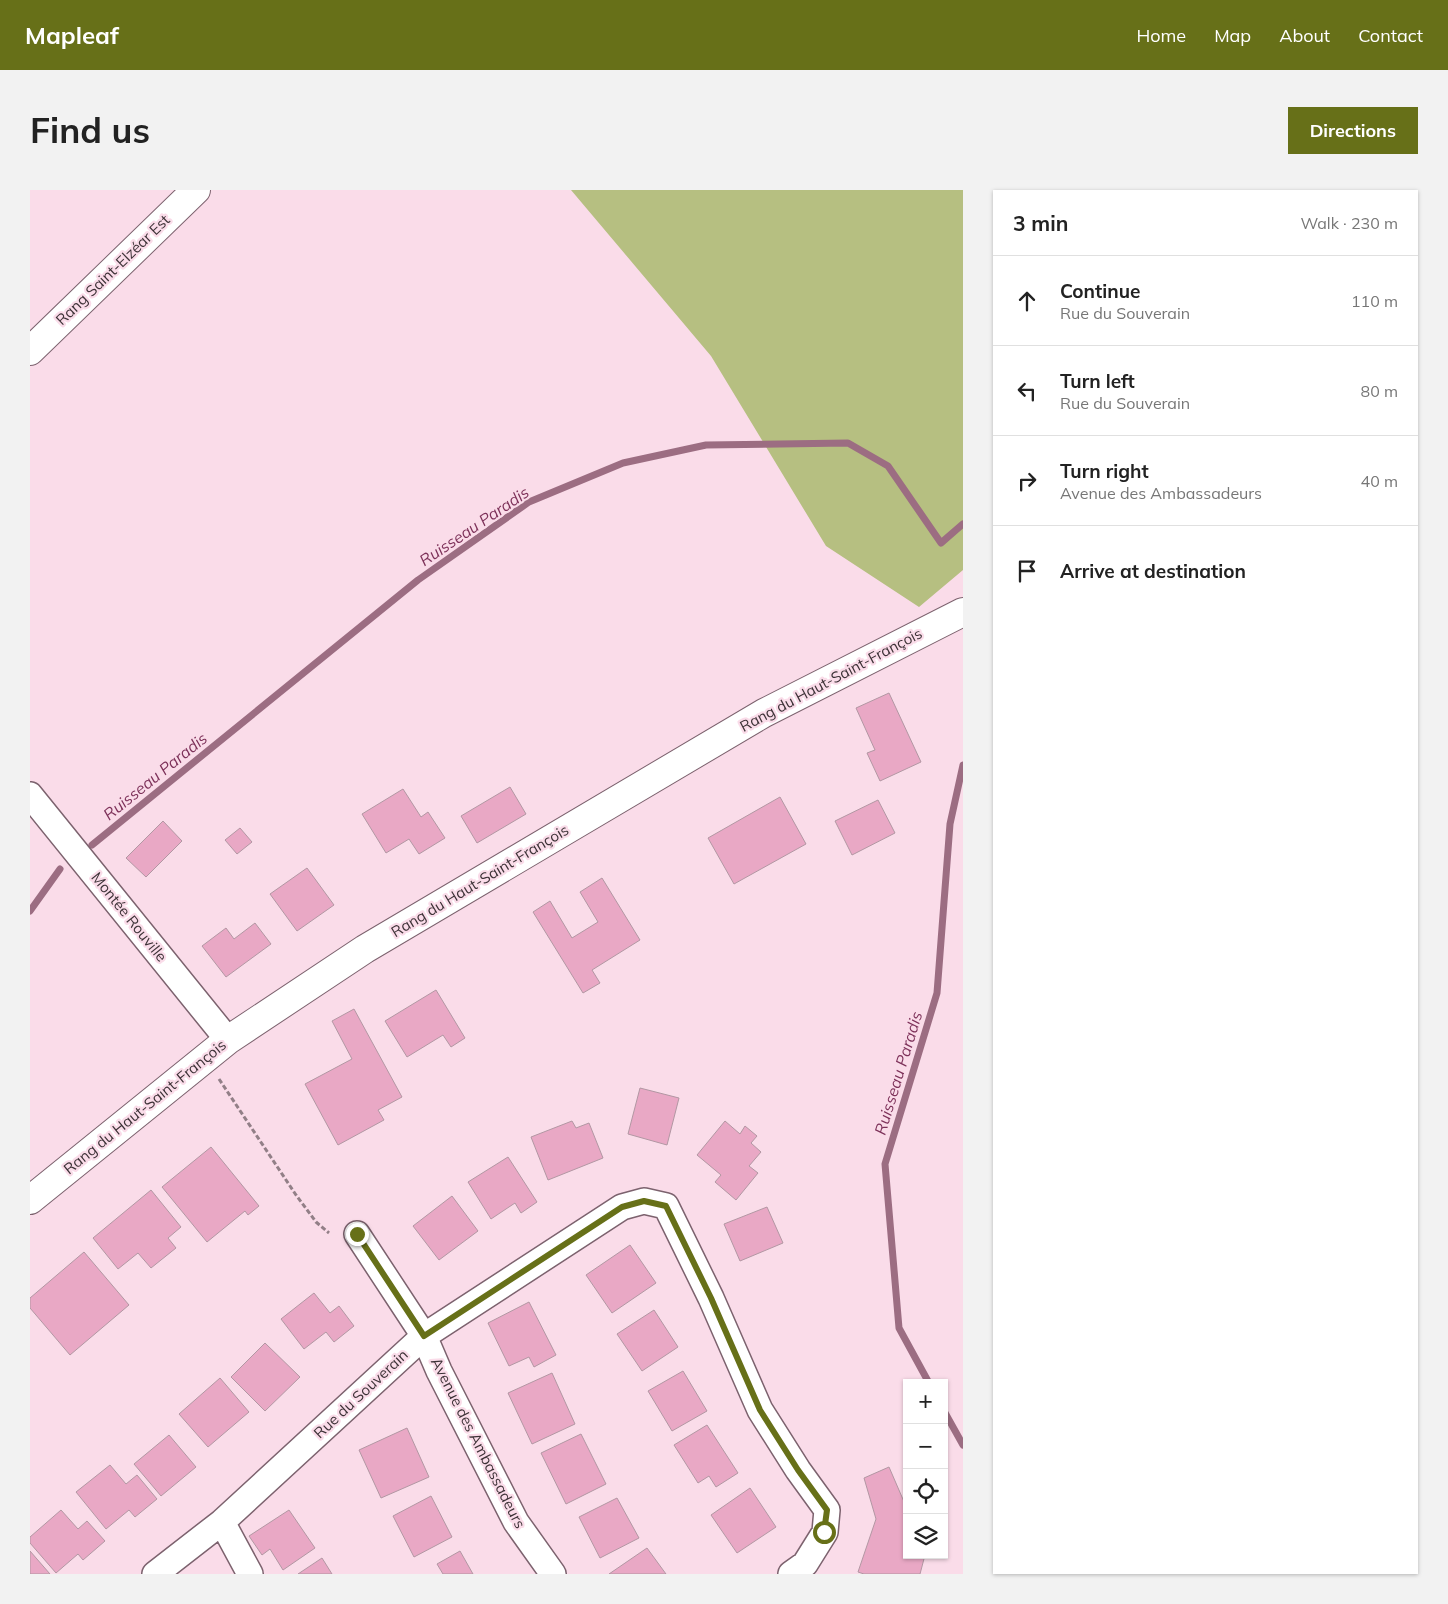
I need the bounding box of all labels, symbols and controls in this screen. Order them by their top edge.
text: Mapleaf [25,20,119,50]
text: Home [1136,24,1186,47]
text: Map [1214,24,1251,47]
text: About [1279,24,1330,47]
text: Contact [1358,24,1423,47]
button: Directions [1288,107,1418,154]
text: Find us [30,108,150,152]
street label: Rang Saint-Elzéar Est [52,210,174,329]
text: 3 min [1013,210,1068,236]
text: Walk · 230 m [1300,213,1398,233]
text: Continue [1060,279,1140,303]
icon: ahead [1013,287,1041,315]
text: 110 m [1351,291,1398,311]
text: Rue du Souverain [1060,303,1190,323]
text: Turn left [1060,369,1135,393]
icon: left [1013,377,1041,405]
text: 80 m [1361,381,1398,401]
text: Rue du Souverain [1060,393,1190,413]
text: Turn right [1060,459,1149,483]
icon: right [1013,467,1041,495]
text: 40 m [1361,471,1398,491]
water label: Ruisseau Paradis [415,482,533,570]
text: Avenue des Ambassadeurs [1060,483,1262,503]
icon: arrive [1013,557,1041,585]
text: Arrive at destination [1060,559,1246,583]
street label: Rang du Haut-Saint-François [736,623,925,736]
water label: Ruisseau Paradis [99,728,211,824]
street label: Rang du Haut-Saint-François [388,820,572,941]
street label: Montée Rouville [87,868,171,965]
water label: Ruisseau Paradis [870,1009,926,1137]
street label: Rang du Haut-Saint-François [60,1035,230,1178]
route end [346,1223,369,1246]
street label: Rue du Souverain [310,1345,412,1442]
street label: Avenue des Ambassadeurs [427,1354,530,1531]
map controls [903,1379,948,1559]
button: + [903,1379,948,1424]
button: − [903,1424,948,1469]
button: locate [903,1469,948,1514]
button: layers [903,1514,948,1559]
route start [813,1521,836,1544]

